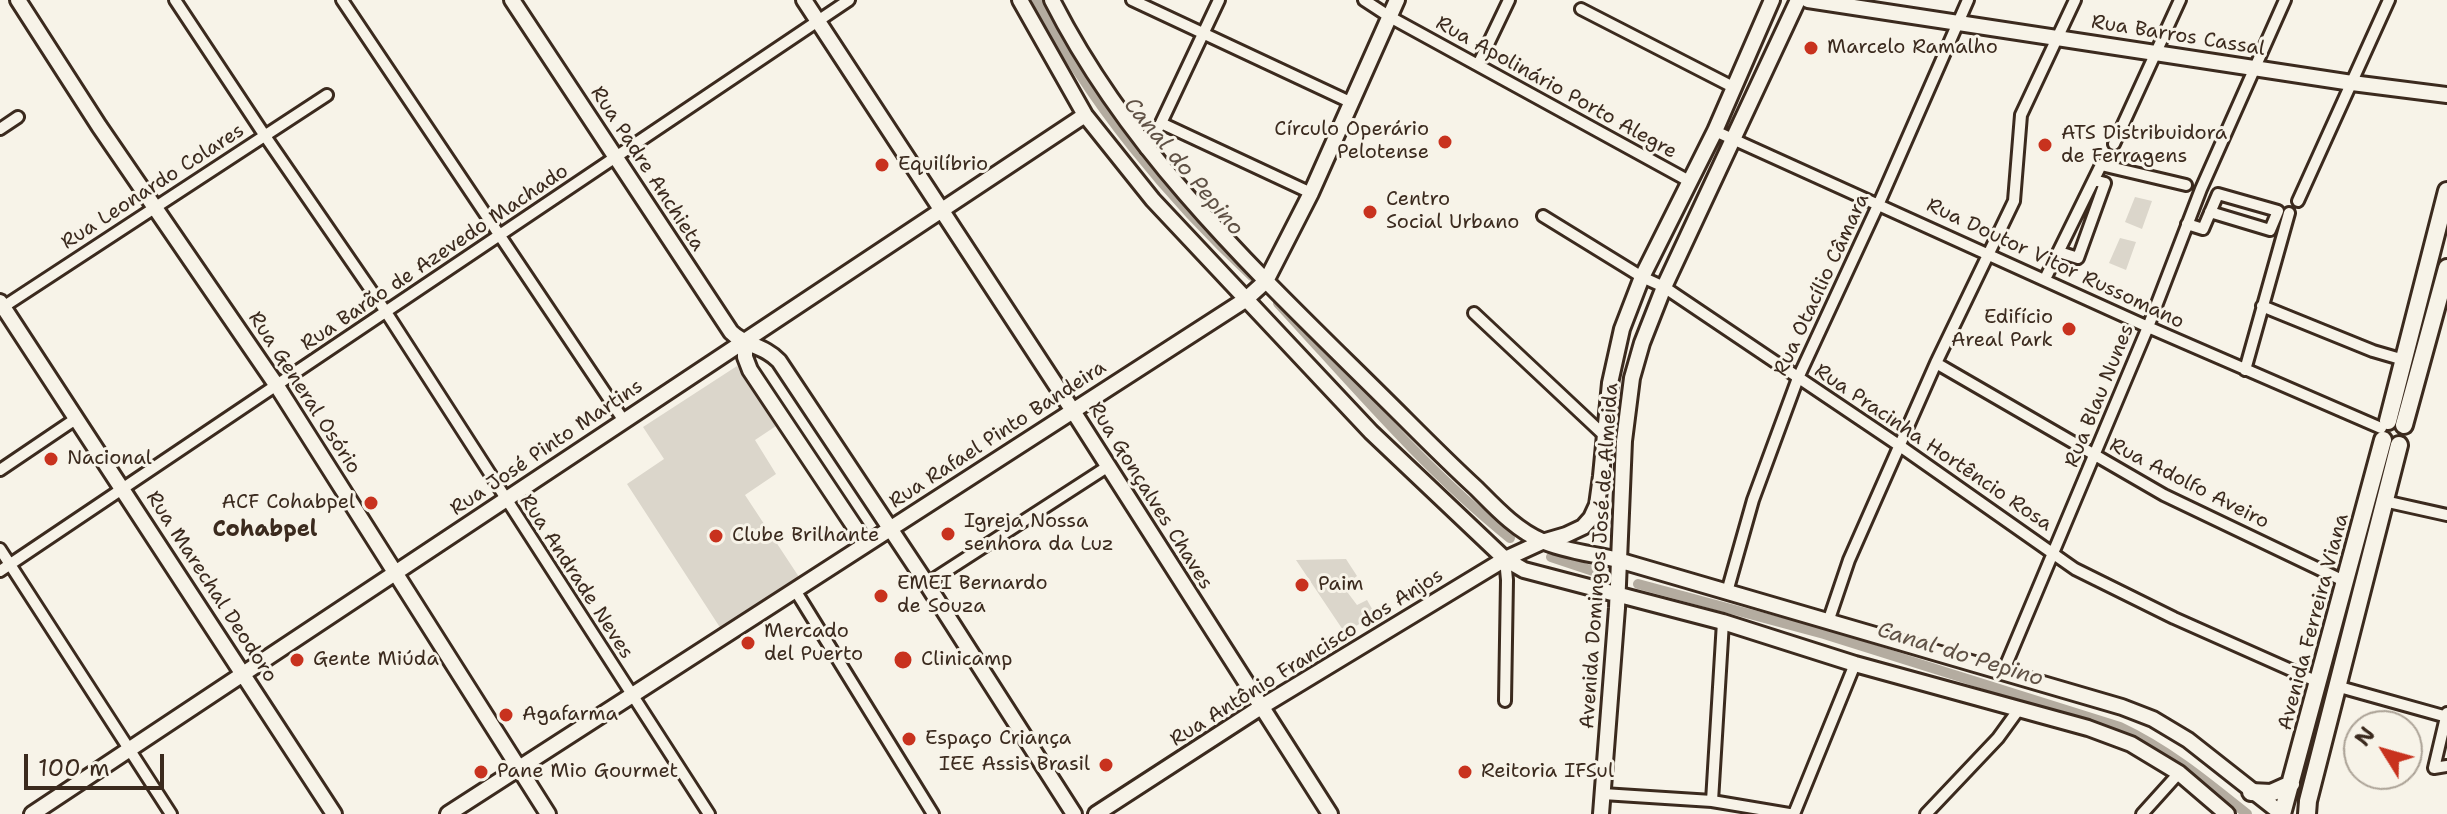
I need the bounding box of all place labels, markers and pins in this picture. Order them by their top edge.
place label: Marcelo Ramalho [1827,36,1998,60]
marker: Marcelo Ramalho [1802,39,1820,57]
place label: Círculo Operário Pelotense [1274,118,1429,165]
place label: ATS Distribuidora de Ferragens [2061,122,2227,169]
marker: Círculo Operário Pelotense [1436,133,1454,151]
marker: ATS Distribuidora de Ferragens [2036,136,2054,154]
place label: Equilíbrio [898,153,988,177]
marker: Equilíbrio [873,156,891,174]
place label: Centro Social Urbano [1386,188,1519,235]
marker: Centro Social Urbano [1361,203,1379,221]
place label: Edifício Areal Park [1951,306,2053,353]
marker: Edifício Areal Park [2060,320,2078,338]
place label: Nacional [67,447,152,471]
marker: Nacional [42,450,60,468]
place label: ACF Cohabpel [221,491,355,515]
marker: ACF Cohabpel [362,494,380,512]
place label: Igreja Nossa senhora da Luz [964,510,1114,557]
place label: Clube Brilhante [732,524,879,548]
marker: Igreja Nossa senhora da Luz [939,525,957,543]
marker: Clube Brilhante [707,527,725,545]
place label: EMEI Bernardo de Souza [897,572,1048,619]
place label: Paim [1318,573,1364,597]
marker: Paim [1293,576,1311,594]
marker: EMEI Bernardo de Souza [872,587,890,605]
place label: Mercado del Puerto [764,620,863,667]
marker: Mercado del Puerto [739,634,757,652]
place label: Gente Miúda [313,648,439,672]
place label: Clinicamp [921,648,1012,672]
marker: Clinicamp [892,649,914,671]
marker: Gente Miúda [288,651,306,669]
place label: Agafarma [522,703,618,727]
marker: Agafarma [497,706,515,724]
place label: Espaço Criança [925,727,1071,751]
marker: Espaço Criança [900,730,918,748]
place label: IEE Assis Brasil [939,753,1090,777]
marker: IEE Assis Brasil [1097,756,1115,774]
place label: Pane Mio Gourmet [497,760,678,784]
place label: Reitoria IFSul [1481,760,1614,784]
marker: Pane Mio Gourmet [472,763,490,781]
marker: Reitoria IFSul [1456,763,1474,781]

